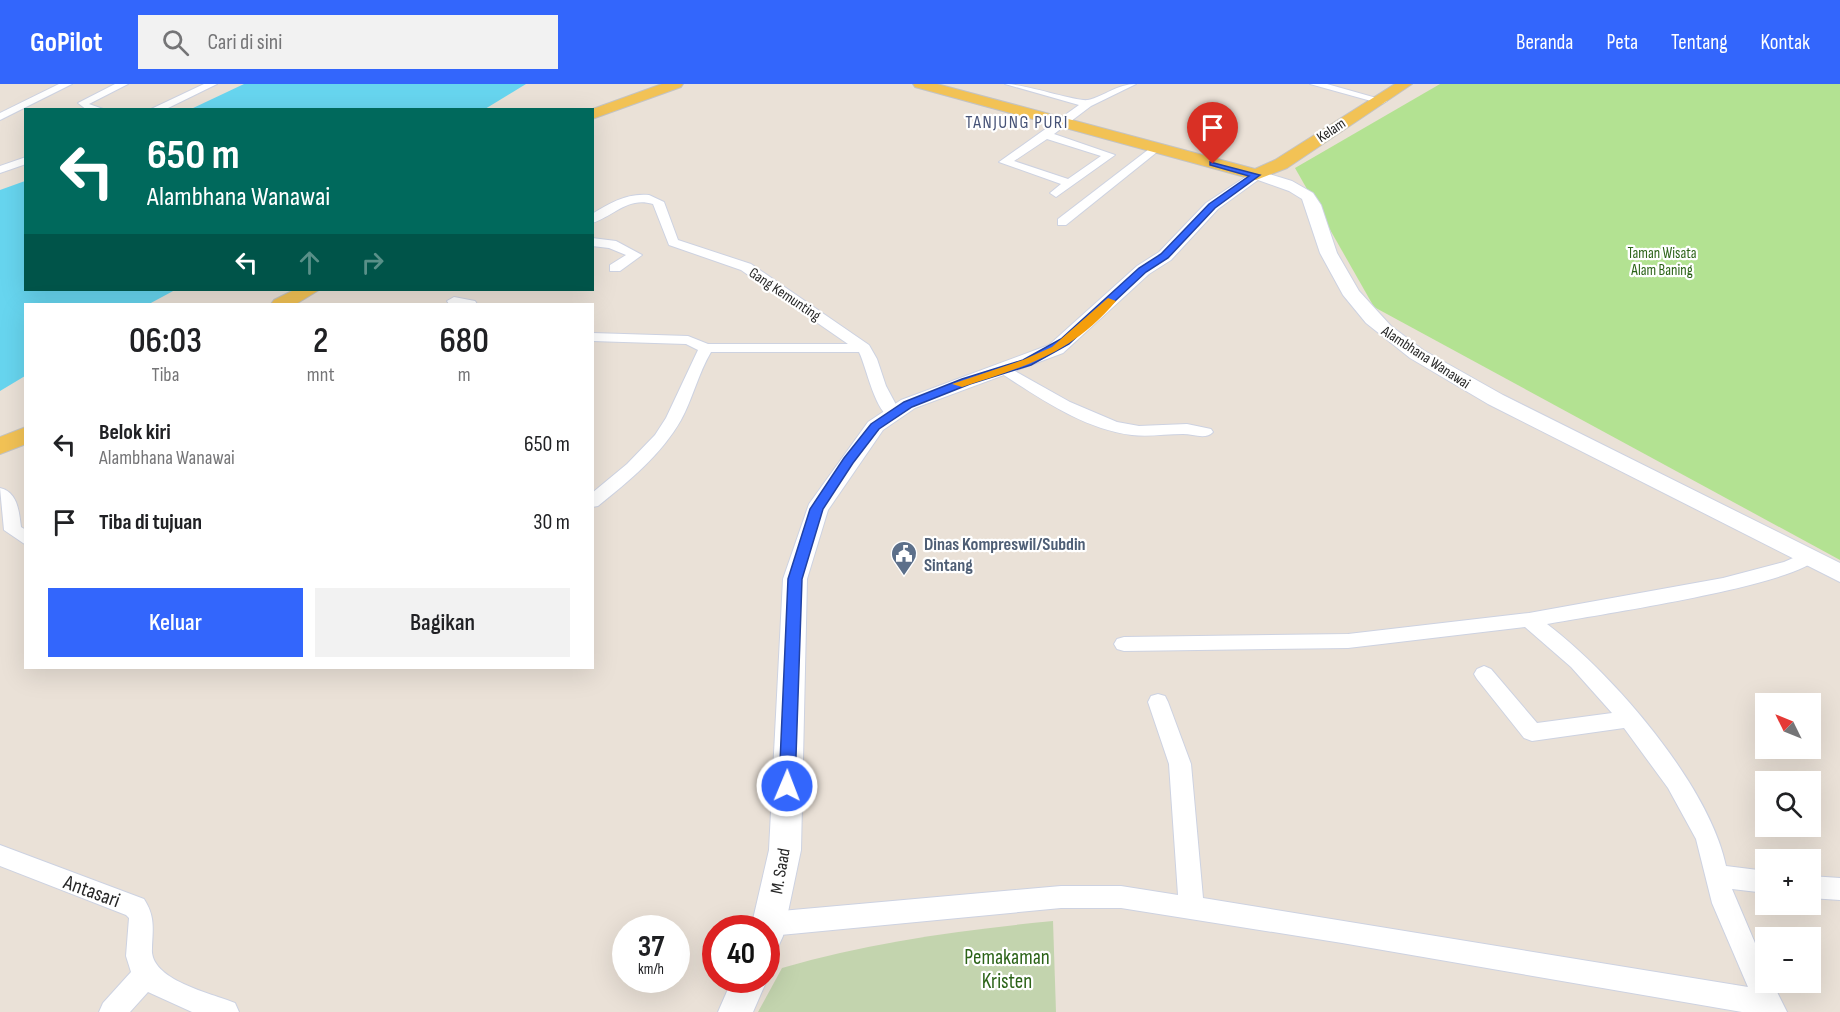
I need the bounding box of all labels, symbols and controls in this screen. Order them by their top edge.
search box [138,15,558,69]
text: GoPilot [30,26,102,59]
icon: search [159,26,192,59]
text: Cari di sini [207,29,282,56]
text: Beranda [1516,30,1573,55]
text: Peta [1606,30,1638,55]
text: Tentang [1671,30,1728,55]
text: Kontak [1761,30,1810,55]
pin [1187,102,1238,164]
icon: arrive [1196,111,1229,144]
district label: TANJUNG PURI [965,112,1069,133]
street label: Kelam [1313,114,1349,147]
text: 650 m [147,130,240,181]
icon: left [48,132,126,210]
text: Alambhana Wanawai [147,181,330,213]
park label: Taman Wisata Alam Baning [1627,244,1697,280]
icon: left [230,246,263,279]
icon: ahead [293,246,326,279]
icon: right [356,246,389,279]
street label: Gang Kemunting [745,263,824,325]
text: 06:03 [129,320,202,363]
text: 2 [313,320,328,363]
text: 680 [439,320,489,363]
street label: Alambhana Wanawai [1377,321,1474,393]
text: Tiba [152,363,179,387]
text: mnt [307,363,335,387]
text: m [458,363,471,387]
text: Belok kiri [99,419,171,446]
icon: left [48,428,81,461]
text: 650 m [524,431,570,458]
text: Alambhana Wanawai [99,446,235,470]
icon: arrive [48,506,81,539]
text: Tiba di tujuan [99,509,202,536]
text: 30 m [533,509,570,536]
place label: Dinas Kompreswil/Subdin Sintang [924,534,1086,576]
public building icon: Dinas Kompreswil/Subdin Sintang [889,539,919,577]
button: Keluar [48,588,303,657]
button: Bagikan [315,588,570,657]
north arrow [1755,693,1821,759]
map controls [1755,693,1821,993]
position arrow [755,754,819,818]
button: search [1755,771,1821,837]
street label: M. Saad [766,847,795,896]
button: + [1755,849,1821,915]
street label: Antasari [59,869,124,913]
speed limit sign: 40 [702,915,780,993]
button: − [1755,927,1821,993]
text: 37 [638,929,664,965]
park label: Pemakaman Kristen [964,945,1050,994]
text: km/h [638,960,664,979]

